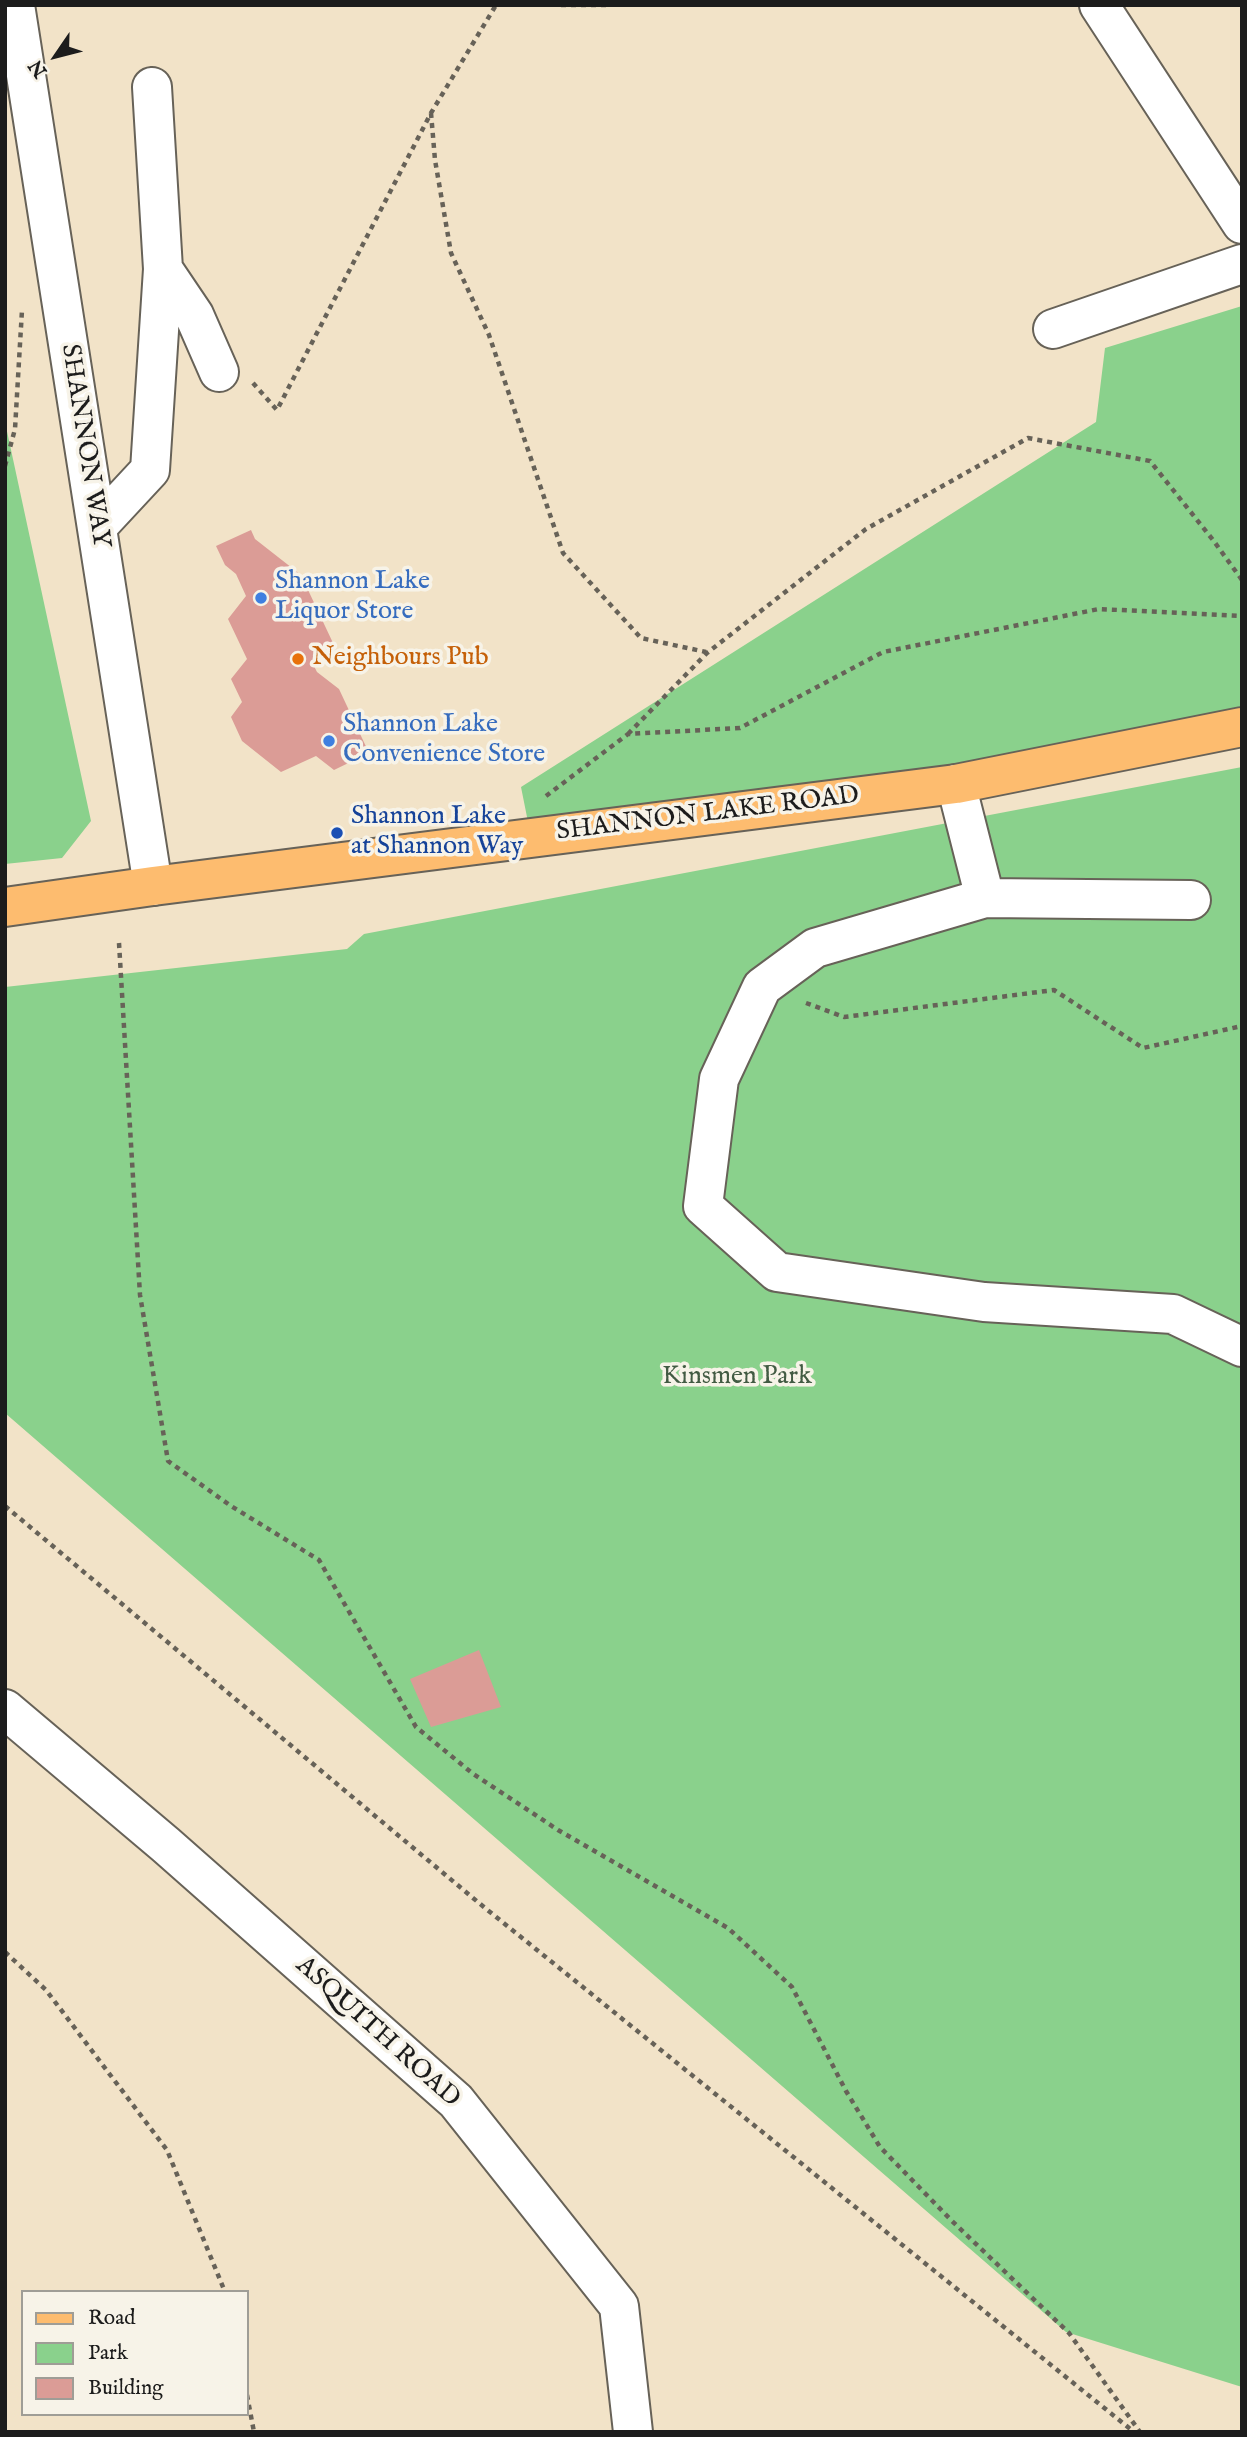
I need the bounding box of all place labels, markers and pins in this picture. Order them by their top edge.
place label: Shannon Lake Liquor Store [275,567,430,628]
marker: Shannon Lake Liquor Store [253,590,269,606]
place label: Neighbours Pub [312,643,489,675]
marker: Neighbours Pub [290,651,306,667]
place label: Shannon Lake Convenience Store [343,710,545,772]
marker: Shannon Lake Convenience Store [321,733,337,749]
place label: Shannon Lake at Shannon Way [351,802,523,864]
marker: Shannon Lake at Shannon Way [329,825,345,841]

